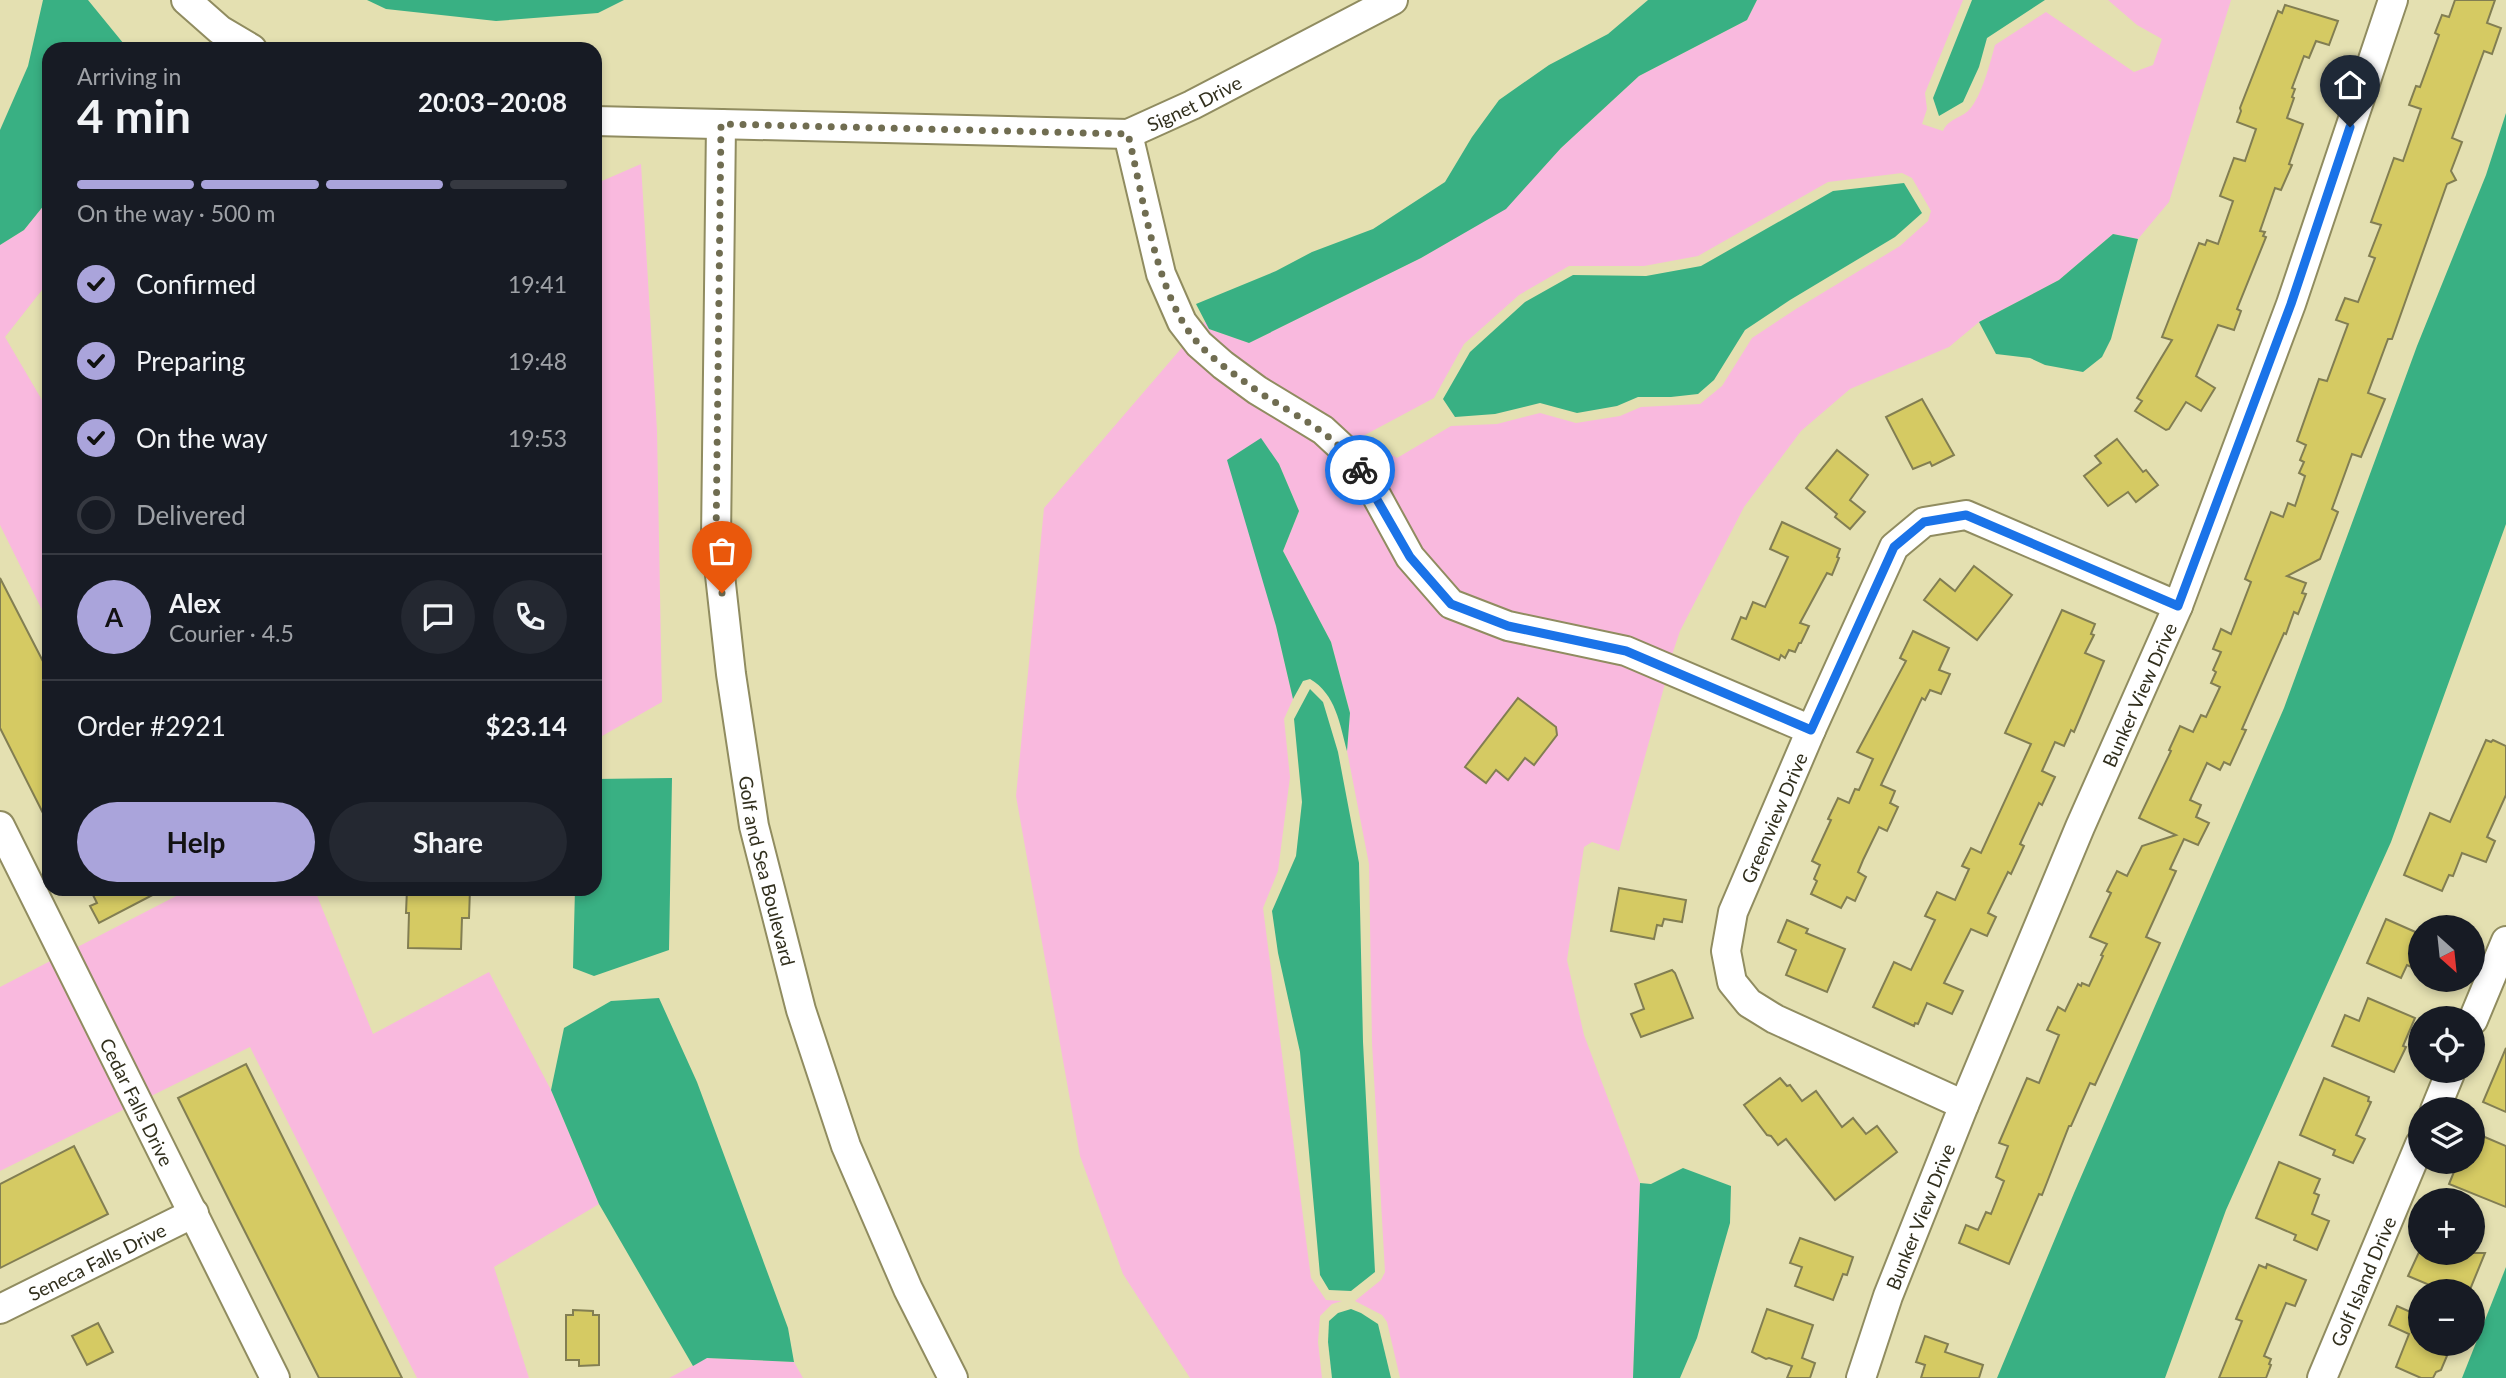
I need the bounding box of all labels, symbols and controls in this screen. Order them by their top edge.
pin [2320,55,2380,127]
text: Arriving in [77,62,181,90]
icon: home [2331,66,2369,104]
street label: Signet Drive [1143,70,1245,136]
text: 20:03–20:08 [418,86,567,118]
text: 4 min [77,88,191,143]
text: On the way · 500 m [77,199,276,227]
icon: check [77,265,115,303]
text: Confirmed [136,268,256,300]
text: 19:41 [508,270,567,298]
icon: check [77,342,115,380]
text: Preparing [136,345,245,377]
text: 19:48 [508,347,567,375]
icon: check [77,419,115,457]
text: On the way [136,422,268,454]
text: 19:53 [508,424,567,452]
courier [1325,435,1395,505]
icon: bike [1341,451,1379,489]
text: Delivered [136,499,246,531]
pin [692,521,752,593]
icon: bag [703,532,741,570]
button: chat [401,580,475,654]
button: phone [493,580,567,654]
text: Alex [169,587,221,619]
text: A [105,601,123,633]
text: Courier · 4.5 [169,619,294,647]
street label: Bunker View Drive [2097,619,2181,770]
text: Order #2921 [77,710,226,742]
text: $23.14 [485,710,567,742]
street label: Greenview Drive [1735,749,1812,886]
street label: Golf and Sea Boulevard [735,774,801,968]
button: Help [77,802,315,882]
button: Share [329,802,567,882]
north arrow [2408,915,2485,992]
map controls [2408,915,2485,1356]
button: locate [2408,1006,2485,1083]
street label: Cedar Falls Drive [96,1034,179,1170]
button: layers [2408,1097,2485,1174]
street label: Bunker View Drive [1880,1140,1959,1293]
button: + [2408,1188,2485,1265]
street label: Golf Island Drive [2325,1213,2400,1350]
street label: Seneca Falls Drive [24,1217,169,1305]
button: − [2408,1279,2485,1356]

